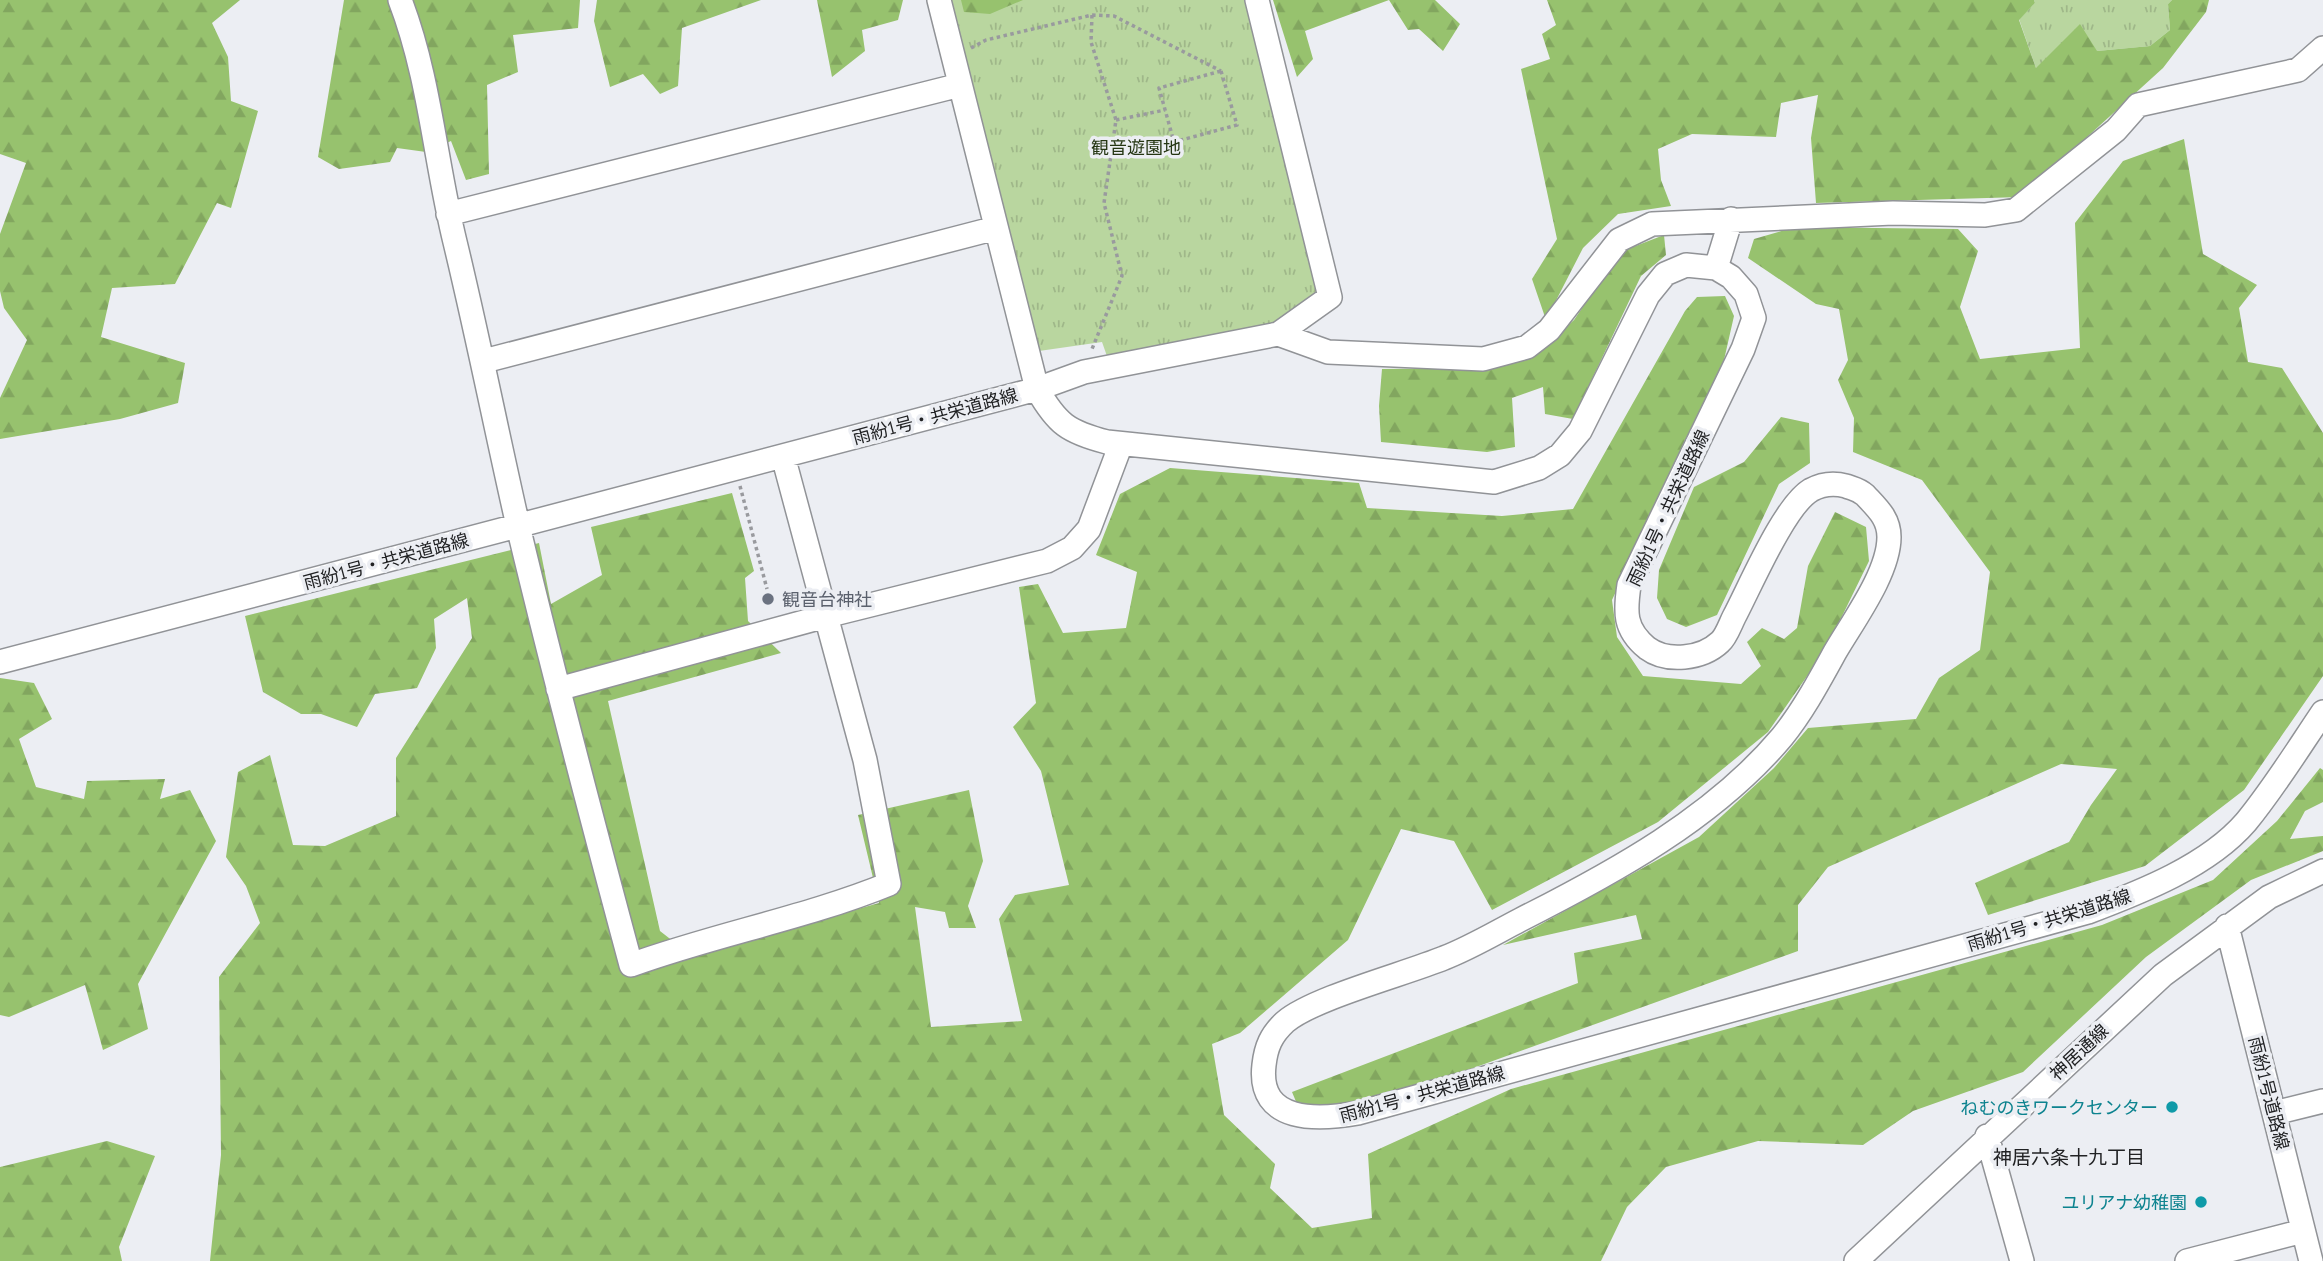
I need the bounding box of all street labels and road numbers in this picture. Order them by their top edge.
street label: 雨紛1号・共栄道路線 [850,383,1020,449]
street label: 雨紛1号・共栄道路線 [1622,426,1714,590]
street label: 雨紛1号・共栄道路線 [301,528,471,594]
street label: 雨紛1号・共栄道路線 [1964,884,2134,956]
street label: 神居通線 [2045,1019,2113,1085]
street label: 雨紛1号道路線 [2244,1034,2294,1152]
street label: 雨紛1号・共栄道路線 [1337,1061,1507,1127]

